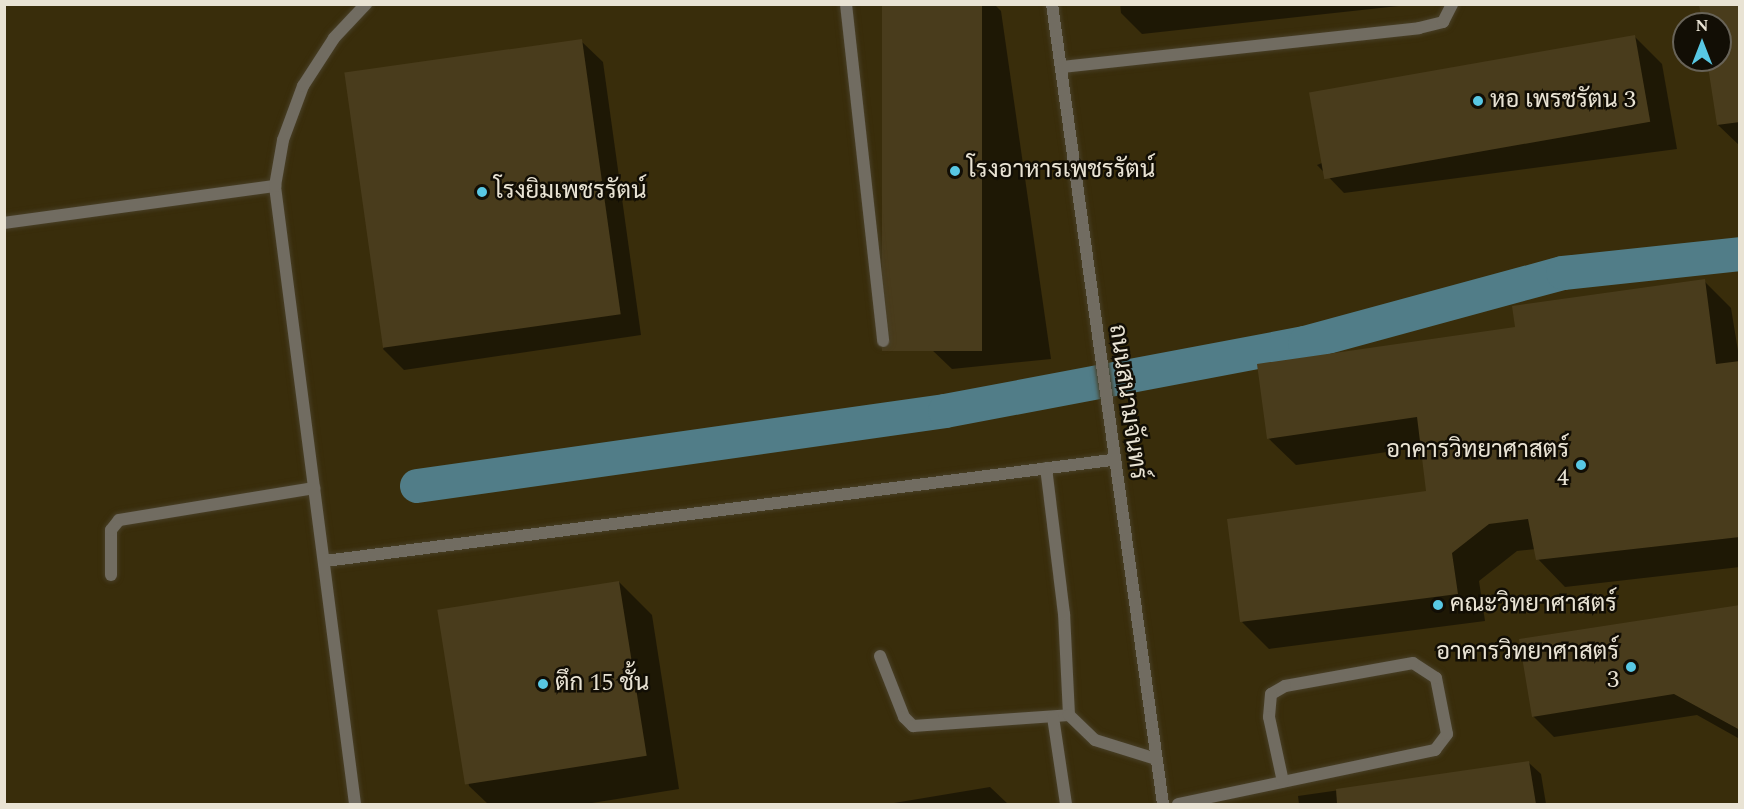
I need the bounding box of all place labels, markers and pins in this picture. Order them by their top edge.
place label: หอ เพรชรัตน 3 [1490,87,1636,115]
marker: หอ เพรชรัตน 3 [1471,94,1485,108]
place label: โรงอาหารเพชรรัตน์ [967,157,1155,185]
marker: โรงอาหารเพชรรัตน์ [948,164,962,178]
place label: โรงยิมเพชรรัตน์ [494,178,646,206]
marker: โรงยิมเพชรรัตน์ [475,185,489,199]
place label: อาคารวิทยาศาสตร์ 4 [1386,437,1569,493]
marker: อาคารวิทยาศาสตร์ 4 [1574,458,1588,472]
place label: คณะวิทยาศาสตร์ [1450,591,1617,619]
marker: คณะวิทยาศาสตร์ [1431,598,1445,612]
place label: อาคารวิทยาศาสตร์ 3 [1436,639,1619,695]
marker: อาคารวิทยาศาสตร์ 3 [1624,660,1638,674]
place label: ตึก 15 ชั้น [555,670,649,698]
marker: ตึก 15 ชั้น [536,677,550,691]

